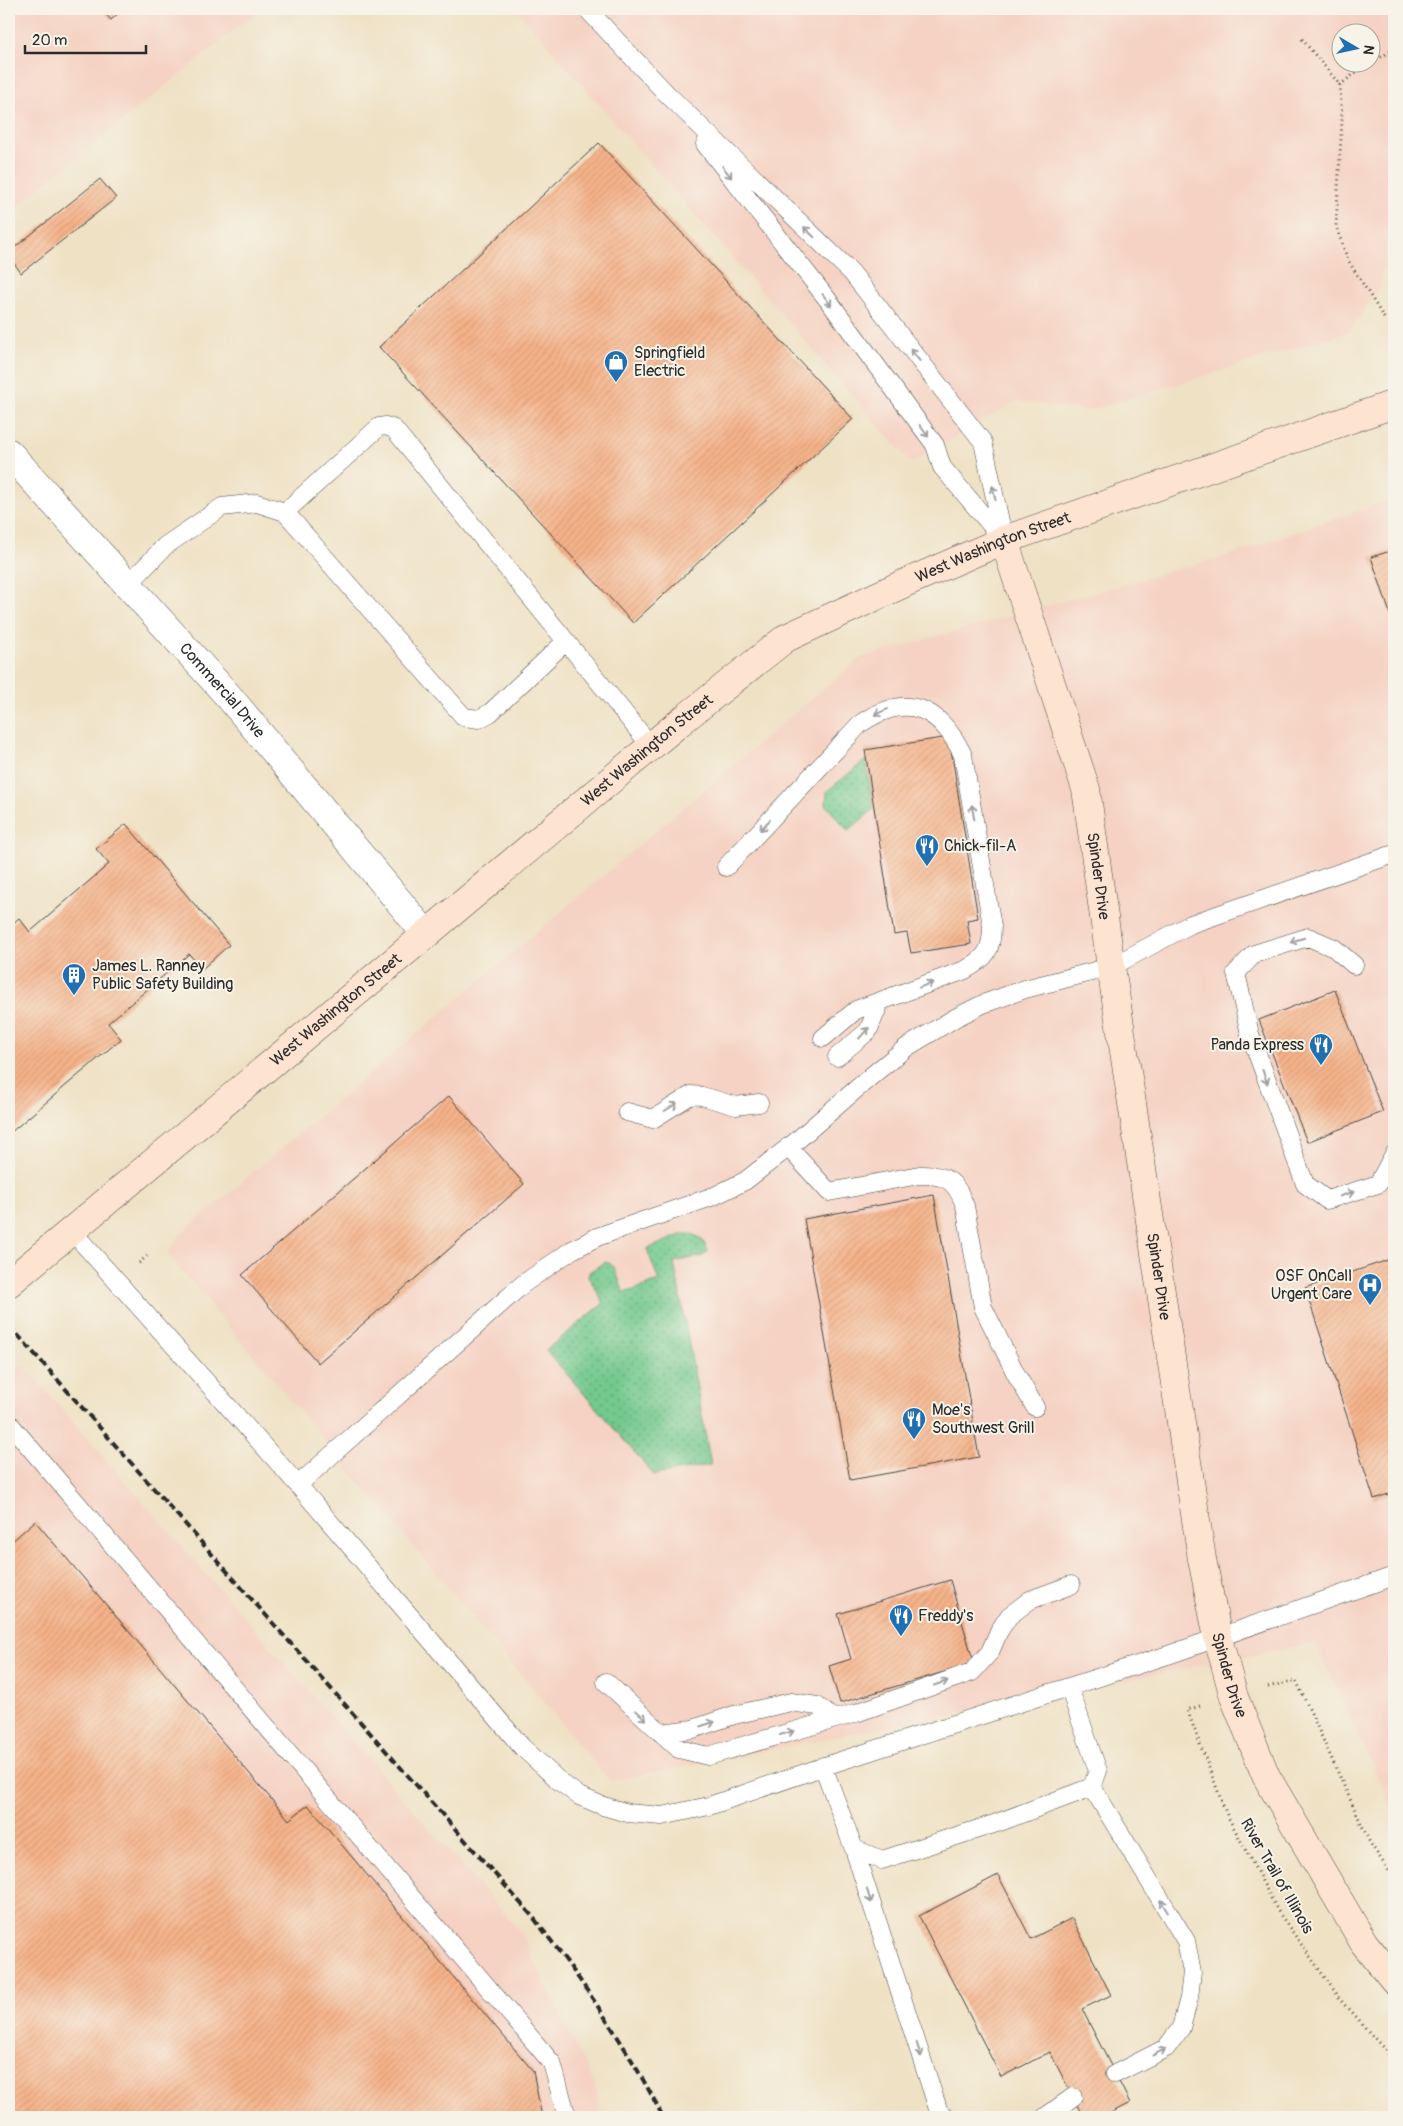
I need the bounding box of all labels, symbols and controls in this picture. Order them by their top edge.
scale bar [25,22,146,54]
north arrow [1330,22,1380,72]
text: 20 m [32,31,67,50]
text: N [1359,44,1377,56]
one-way arrow [722,165,733,178]
one-way arrow [803,226,815,238]
one-way arrow [822,293,833,306]
place label: Springfield Electric [634,343,705,381]
shop icon: Springfield Electric [603,349,629,383]
one-way arrow [909,349,920,362]
one-way arrow [919,424,929,438]
one-way arrow [989,485,998,501]
street label: West Washington Street [912,507,1074,587]
street label: Commercial Drive [175,639,269,742]
street label: West Washington Street [577,690,717,811]
one-way arrow [874,707,889,717]
one-way arrow [967,804,977,820]
one-way arrow [759,818,771,831]
street label: Spinder Drive [1082,831,1114,921]
restaurant icon: Chick-fil-A [914,833,940,867]
place label: Chick-fil-A [944,836,1016,856]
one-way arrow [1289,936,1305,946]
street label: West Washington Street [266,949,406,1070]
place label: James L. Ranney Public Safety Building [92,956,233,994]
building icon: James L. Ranney Public Safety Building [61,962,87,996]
one-way arrow [917,980,933,989]
one-way arrow [858,1027,869,1040]
restaurant icon: Panda Express [1308,1032,1334,1066]
place label: Panda Express [1210,1035,1304,1055]
one-way arrow [1261,1069,1270,1084]
one-way arrow [664,1101,678,1111]
one-way arrow [1338,1189,1354,1198]
street label: Spinder Drive [1142,1231,1175,1322]
place label: OSF OnCall Urgent Care [1271,1266,1352,1304]
hospital icon: OSF OnCall Urgent Care [1357,1272,1383,1306]
place label: Moe's Southwest Grill [932,1400,1034,1438]
restaurant icon: Moe's Southwest Grill [901,1406,927,1440]
restaurant icon: Freddy's [888,1603,914,1637]
place label: Freddy's [918,1606,973,1626]
street label: Spinder Drive [1207,1631,1251,1721]
one-way arrow [933,1678,948,1687]
one-way arrow [635,1709,648,1721]
one-way arrow [700,1718,716,1728]
one-way arrow [778,1728,794,1737]
street label: River Trail of Illinois [1236,1815,1318,1937]
one-way arrow [864,1887,874,1903]
one-way arrow [1159,1900,1169,1914]
one-way arrow [915,2042,924,2057]
one-way arrow [1151,2047,1166,2057]

